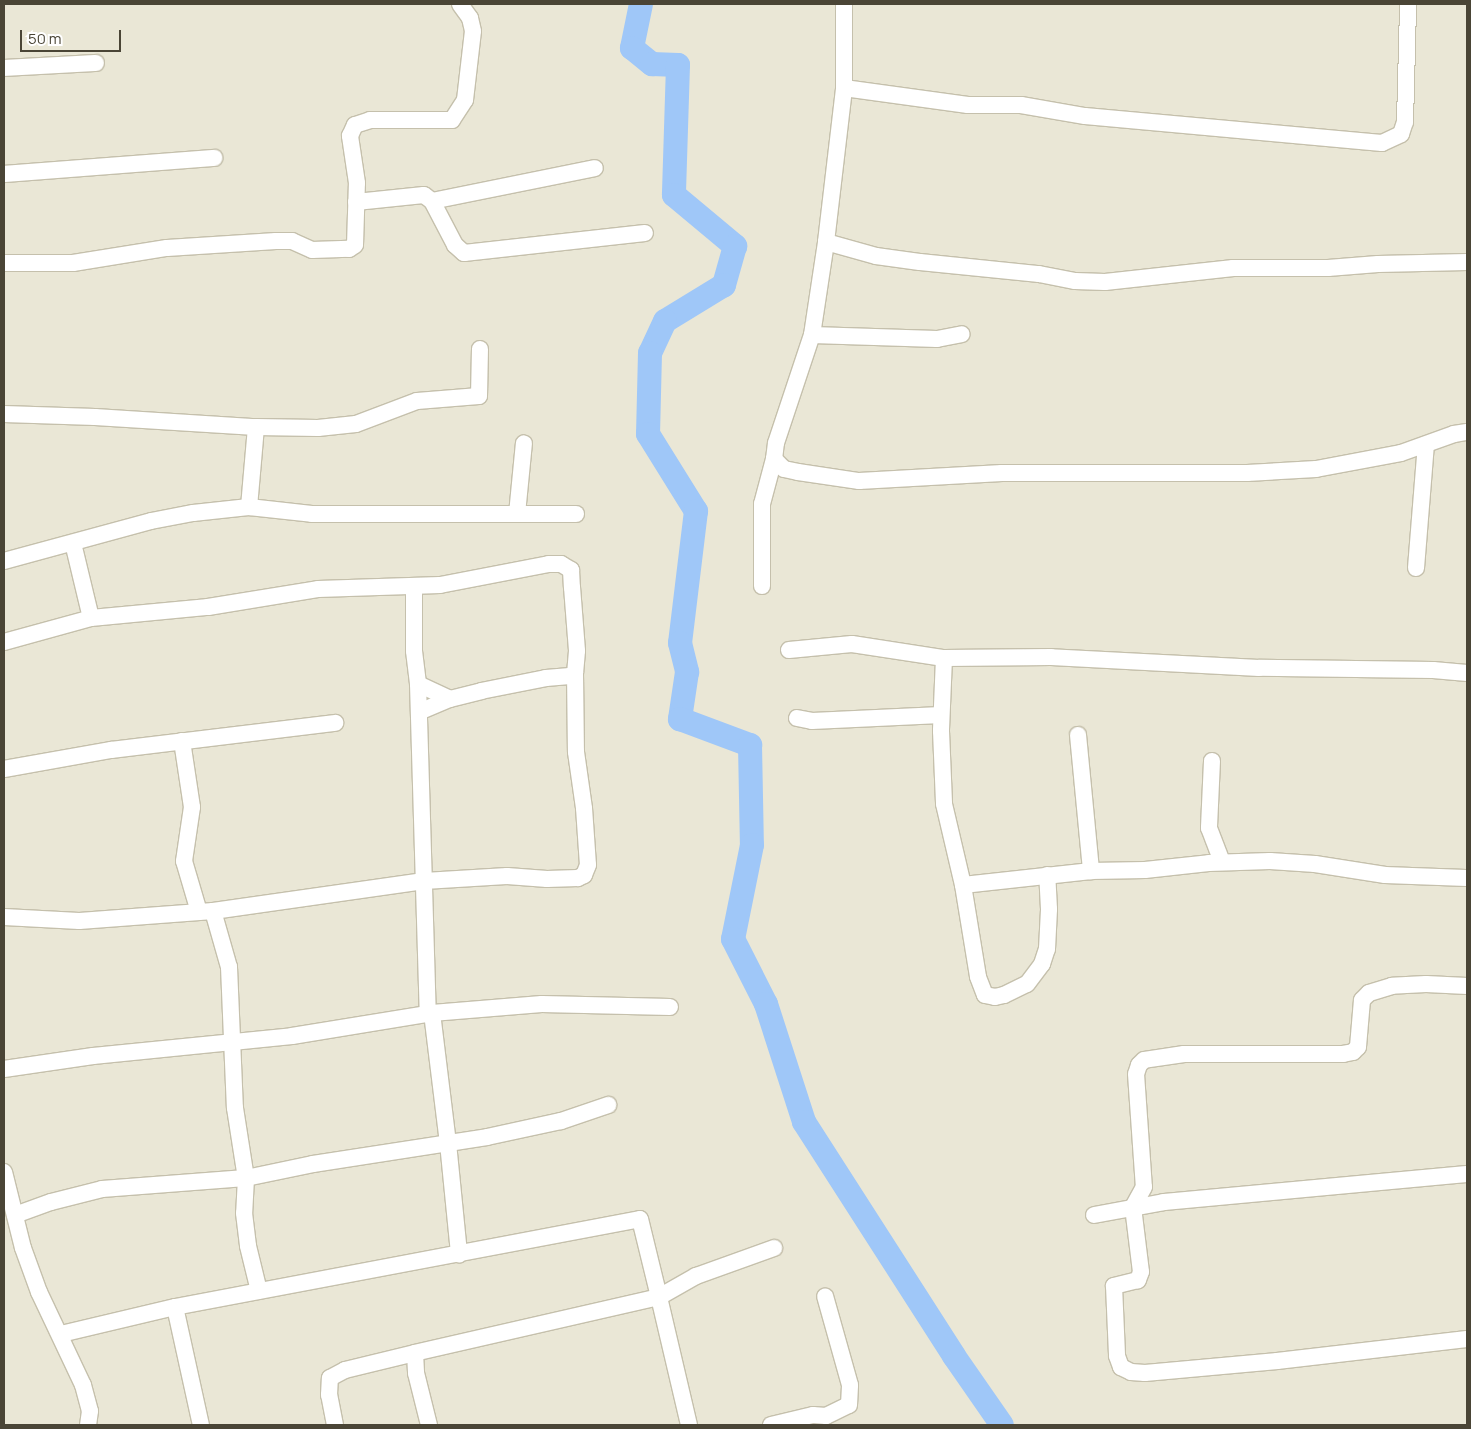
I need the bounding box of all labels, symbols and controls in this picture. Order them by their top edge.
scale bar [22,20,124,52]
text: 50 m [28,28,62,49]

